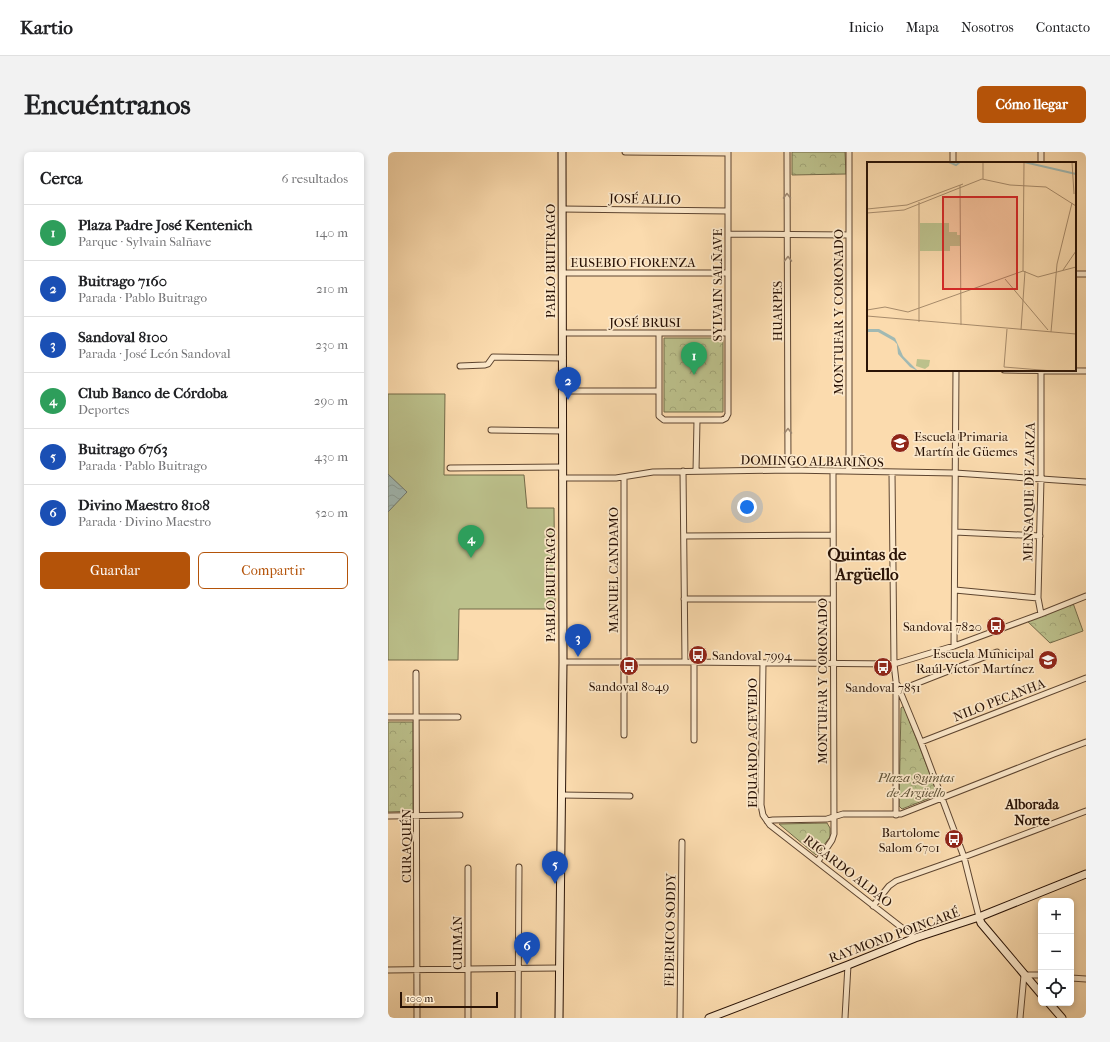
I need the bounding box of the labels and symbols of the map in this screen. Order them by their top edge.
inset map [867,162,1076,371]
street label: JOSÉ ALLIO [608,191,681,207]
one-way arrow [783,193,791,199]
street label: PABLO BUITRAGO [543,204,558,318]
street label: SYLVAIN SALÑAVE [710,228,725,342]
street label: MONTUFAR Y CORONADO [831,229,846,395]
street label: EUSEBIO FIORENZA [570,255,696,270]
one-way arrow [784,256,792,262]
street label: HUARPES [770,280,785,341]
street label: JOSÉ BRUSI [608,315,681,330]
pin: 1 [681,342,707,375]
pin: 2 [555,367,581,400]
street label: MENSAQUE DE ZARZA [1020,422,1038,562]
one-way arrow [784,428,792,434]
place label: Escuela Primaria Martín de Güemes [914,429,1018,459]
school or university icon: Escuela Primaria Martín de Güemes [889,432,911,454]
street label: DOMINGO ALBARIÑOS [740,452,884,470]
your location [737,497,757,517]
street label: MANUEL CANDAMO [606,507,621,633]
pin: 4 [458,525,484,558]
street label: PABLO BUITRAGO [543,528,558,642]
district label: Quintas de Argüello [827,544,907,585]
street label: MONTUFAR Y CORONADO [815,598,830,764]
bus stop icon: Sandoval 7820 [985,615,1007,637]
place label: Sandoval 7820 [903,619,982,634]
pin: 3 [565,624,591,657]
bus stop icon: Sandoval 7994 [687,644,709,666]
place label: Escuela Municipal Raúl Víctor Martínez [916,646,1034,676]
place label: Sandoval 7994 [712,648,792,663]
school or university icon: Escuela Municipal Raúl Víctor Martínez [1037,649,1059,671]
bus stop icon: Sandoval 8049 [618,655,640,677]
bus stop icon: Sandoval 7851 [872,656,894,678]
street label: NILO PECANHA [951,675,1048,724]
street label: EDUARDO ACEVEDO [745,678,760,808]
place label: Sandoval 8049 [589,679,669,694]
place label: Sandoval 7851 [845,680,921,695]
park label: Plaza Quintas de Argüello [877,770,955,800]
district label: Alborada Norte [1004,796,1059,829]
street label: CURAQUÉN [399,809,414,883]
place label: Bartolome Salom 6701 [879,825,941,855]
bus stop icon: Bartolome Salom 6701 [943,828,965,850]
street label: RICARDO ALDAO [801,832,895,910]
pin: 5 [542,851,568,884]
street label: FEDERICO SODDY [662,872,679,987]
street label: RAYMOND POINCARÉ [827,904,962,966]
street label: CUIMÁN [450,916,465,970]
pin: 6 [514,932,540,965]
scale bar [400,990,498,1009]

